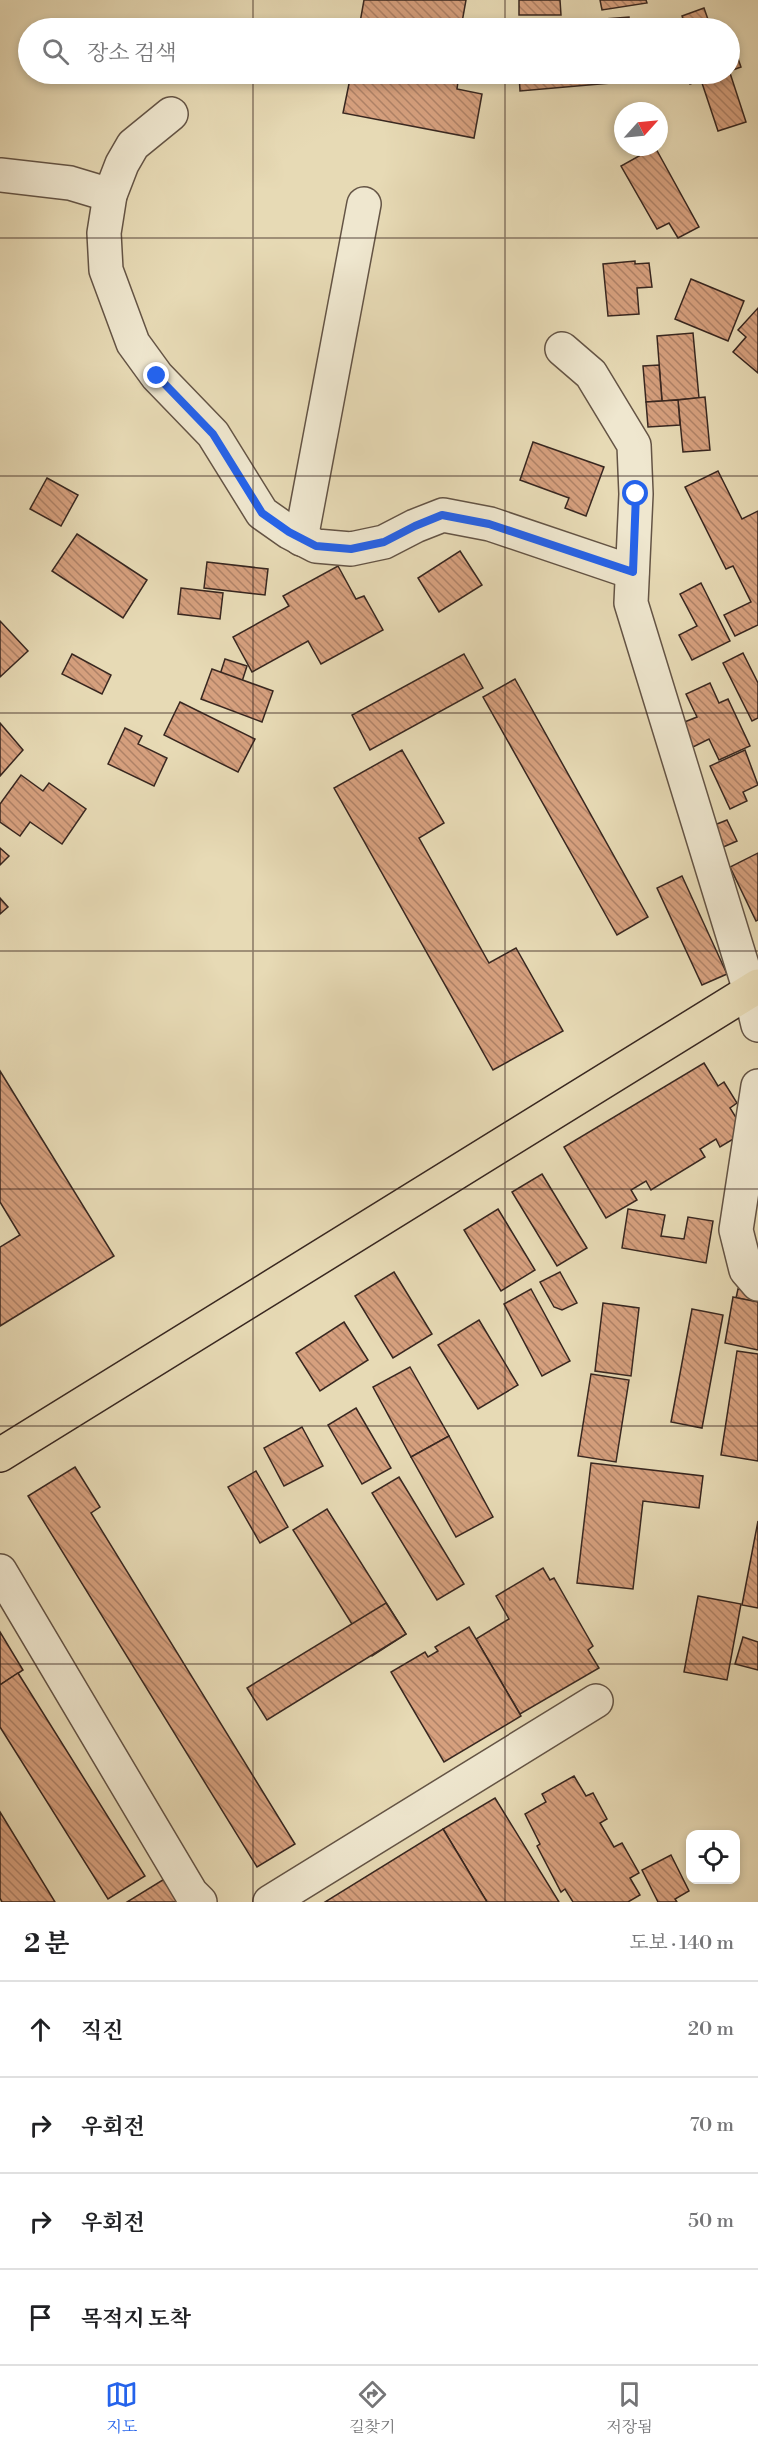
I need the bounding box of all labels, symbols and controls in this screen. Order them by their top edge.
search box [18,18,740,84]
icon: search [39,35,72,68]
text: 장소 검색 [87,40,177,67]
north arrow [614,102,668,156]
route end [143,362,169,388]
route start [622,480,648,506]
map controls [686,1830,740,1884]
button: locate [686,1830,740,1884]
text: 2 분 [24,1928,70,1960]
text: 도보 · 140 m [629,1931,734,1956]
icon: ahead [24,2013,57,2046]
text: 20 m [688,2017,734,2042]
text: 직진 [81,2018,124,2045]
icon: right [24,2109,57,2142]
text: 70 m [690,2113,734,2138]
text: 우회전 [81,2114,145,2141]
icon: right [24,2205,57,2238]
text: 50 m [688,2209,734,2234]
text: 우회전 [81,2210,145,2237]
icon: arrive [24,2301,57,2334]
text: 목적지 도착 [81,2306,191,2333]
tab: 지도 [105,2378,138,2437]
tab: 길찾기 [349,2378,396,2437]
tab: 저장됨 [606,2378,653,2437]

